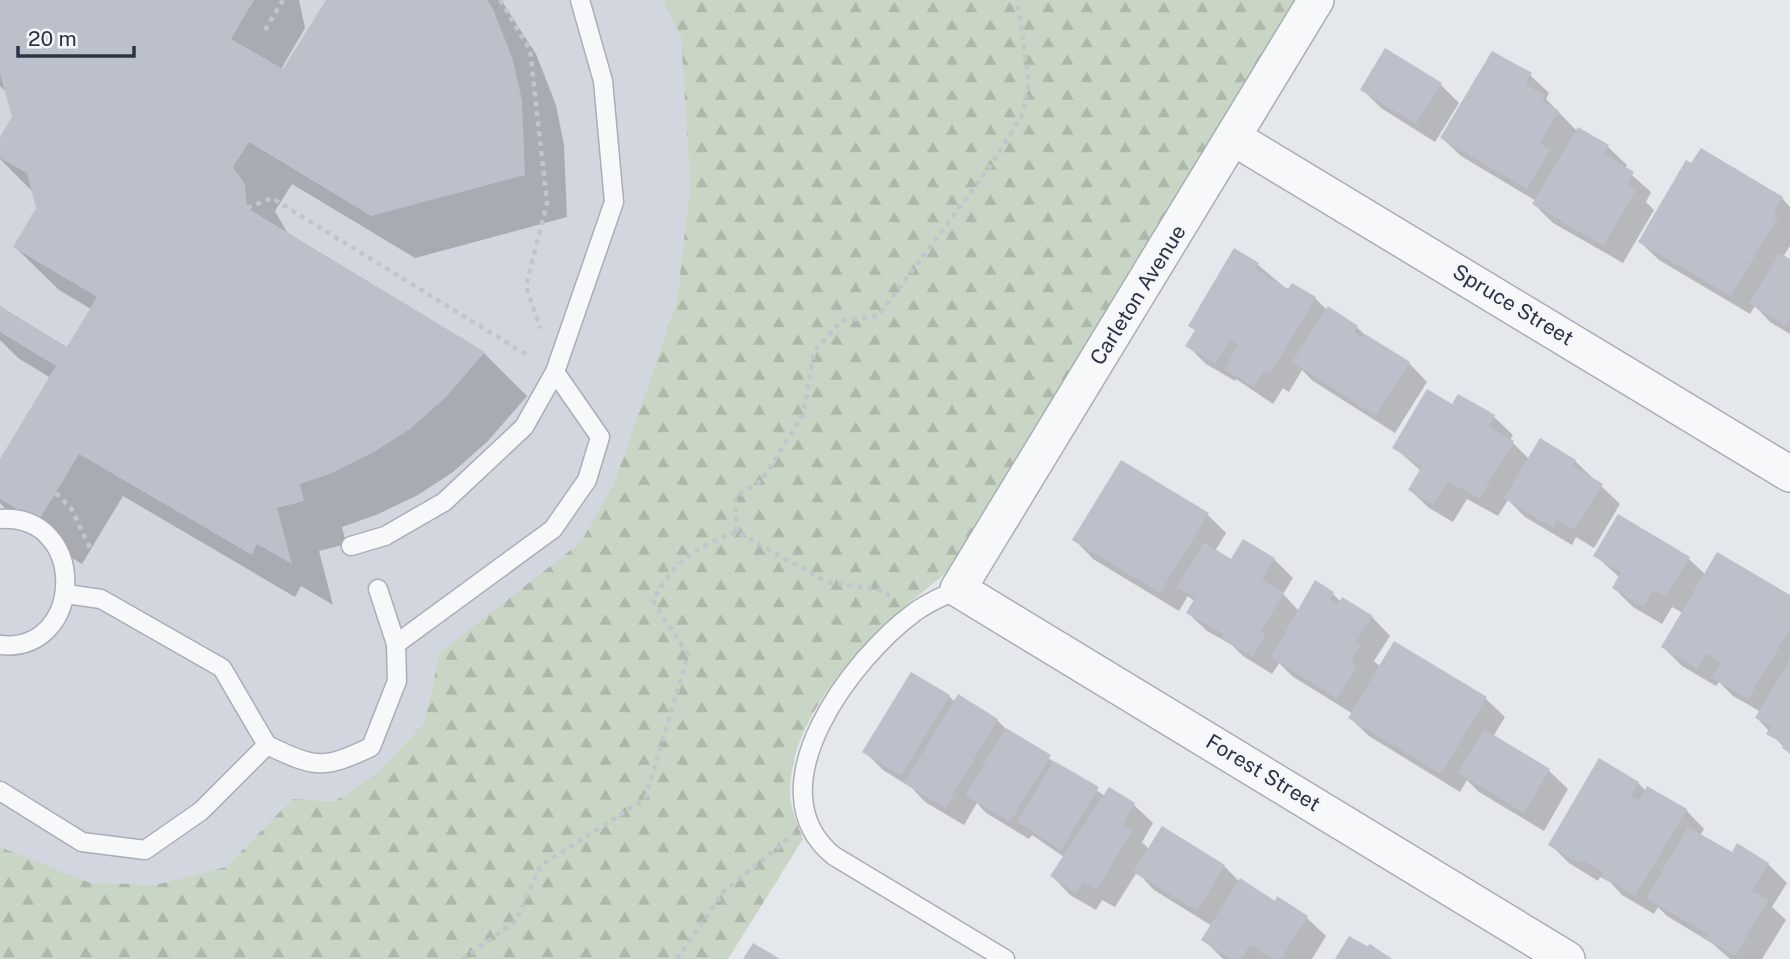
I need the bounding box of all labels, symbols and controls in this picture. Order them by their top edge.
scale bar [18,14,133,58]
text: 20 m [28,26,77,51]
street label: Carleton Avenue [1084,220,1191,369]
street label: Spruce Street [1448,259,1578,350]
street label: Forest Street [1202,729,1325,816]

